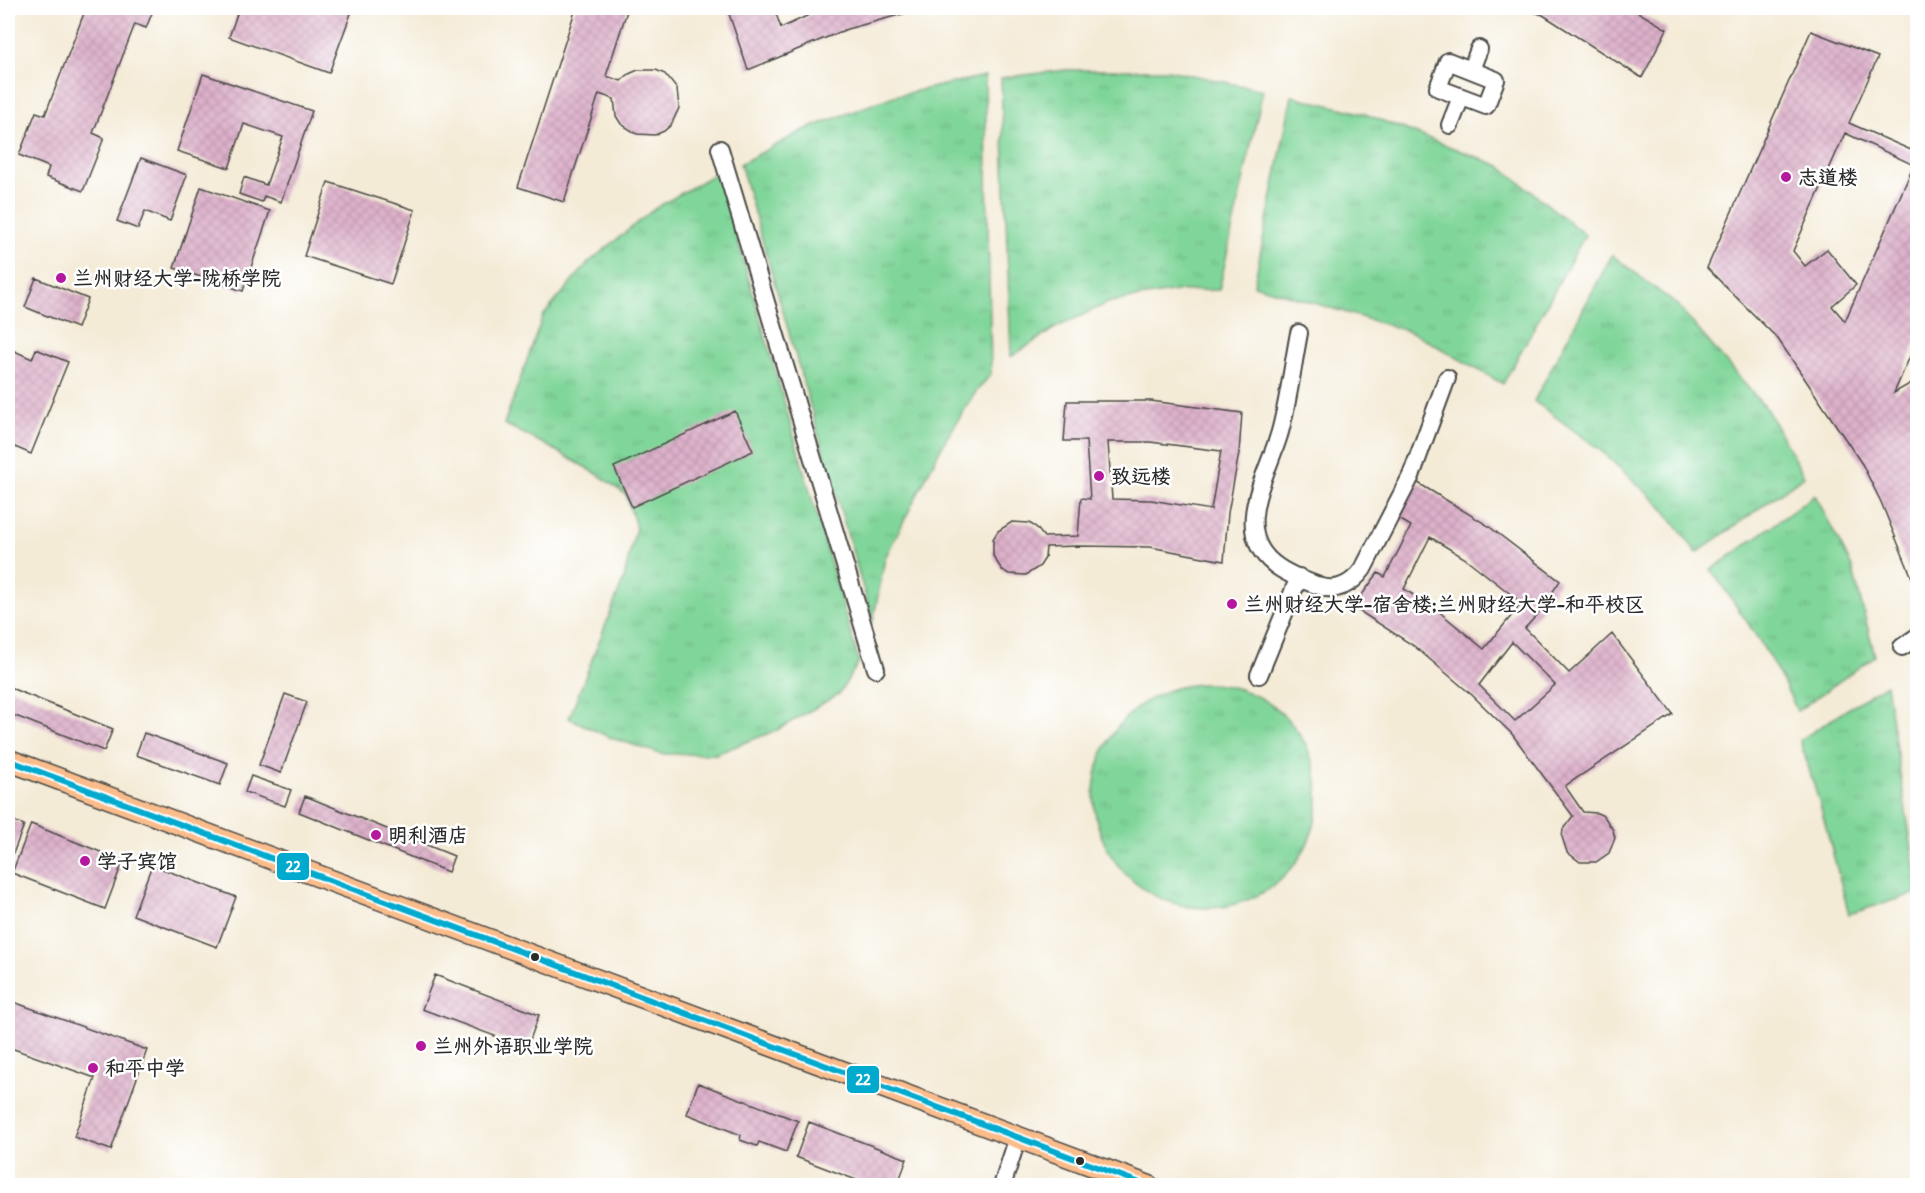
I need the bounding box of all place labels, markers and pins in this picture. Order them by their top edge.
place label: 志道楼 [1798,163,1858,190]
marker: 志道楼 [1779,170,1793,184]
place label: 兰州财经大学-陇桥学院 [73,264,281,291]
marker: 兰州财经大学-陇桥学院 [54,271,68,285]
place label: 致远楼 [1111,462,1171,489]
marker: 致远楼 [1092,469,1106,483]
place label: 兰州财经大学-宿舍楼;兰州财经大学-和平校区 [1244,590,1645,617]
marker: 兰州财经大学-宿舍楼;兰州财经大学-和平校区 [1225,597,1239,611]
place label: 明利酒店 [388,821,468,848]
marker: 明利酒店 [369,828,383,842]
place label: 学子宾馆 [97,847,177,874]
marker: 学子宾馆 [78,854,92,868]
unlabelled marker [529,951,541,963]
place label: 兰州外语职业学院 [433,1032,593,1059]
marker: 兰州外语职业学院 [414,1039,428,1053]
place label: 和平中学 [105,1054,185,1081]
marker: 和平中学 [86,1061,100,1075]
unlabelled marker [1074,1155,1086,1167]

